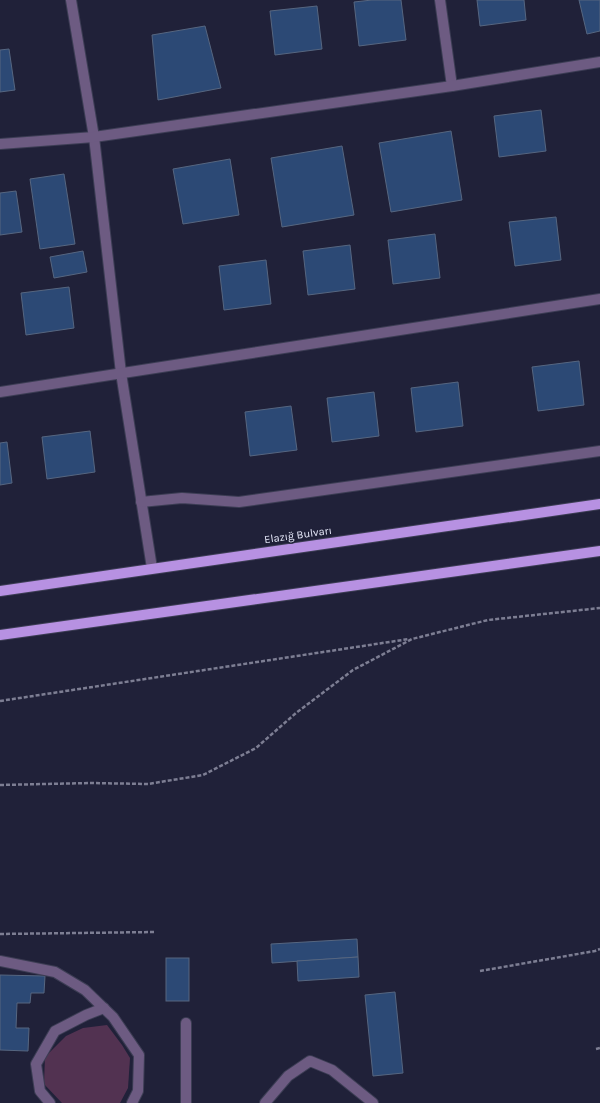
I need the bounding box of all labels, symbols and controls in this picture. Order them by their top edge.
street label: Elazığ Bulvarı [263,524,333,546]

